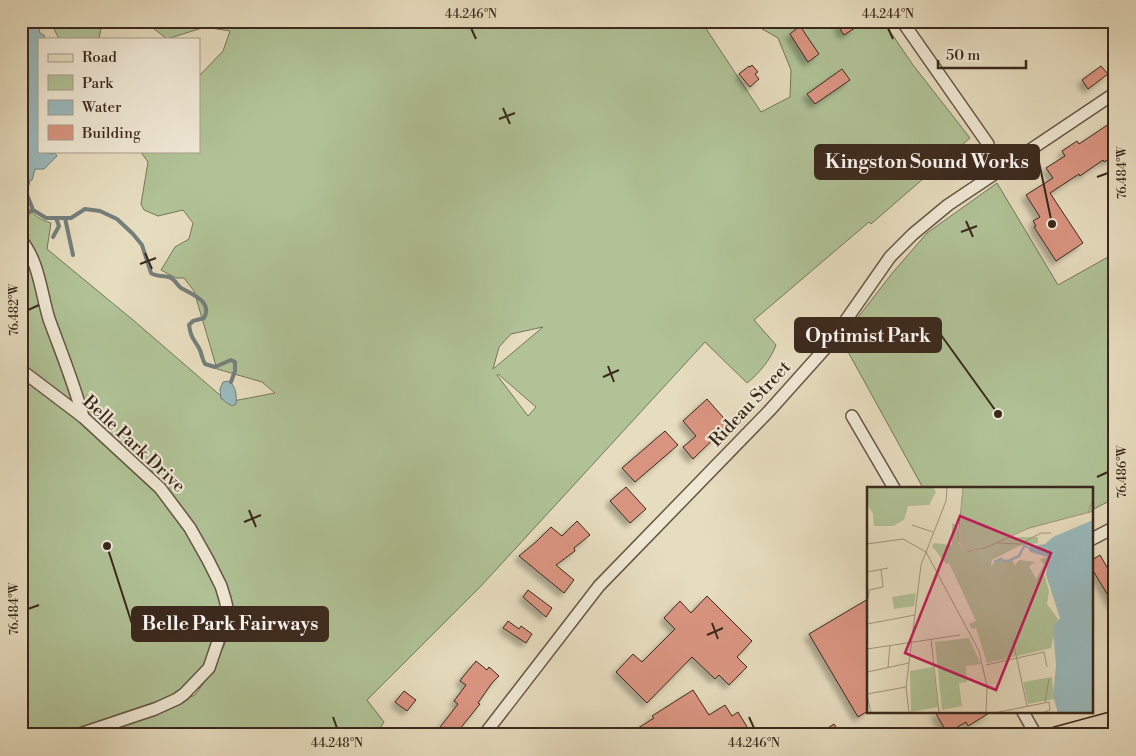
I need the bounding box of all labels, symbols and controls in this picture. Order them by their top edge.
text: 44.246°N [445,7,497,22]
text: 44.244°N [862,7,914,22]
legend [38,38,200,152]
scale bar [938,38,1026,70]
text: 50 m [946,46,980,65]
text: Road [82,48,117,67]
text: Park [82,74,114,93]
text: Water [81,98,122,117]
text: Building [81,124,141,143]
callout: Kingston Sound Works [815,145,1039,179]
text: 76.484°W [1115,146,1130,199]
text: Kingston Sound Works [825,150,1029,174]
text: 76.482°W [7,283,22,336]
callout: Optimist Park [795,318,941,352]
text: Optimist Park [805,324,931,348]
street label: Rideau Street [704,356,796,452]
street label: Belle Park Drive [77,390,190,497]
text: 76.486°W [1115,445,1130,498]
inset map [867,487,1094,714]
text: 76.484°W [7,582,22,635]
callout: Belle Park Fairways [132,607,328,641]
text: Belle Park Fairways [142,612,318,636]
text: 44.248°N [311,736,363,751]
text: 44.246°N [728,736,780,751]

